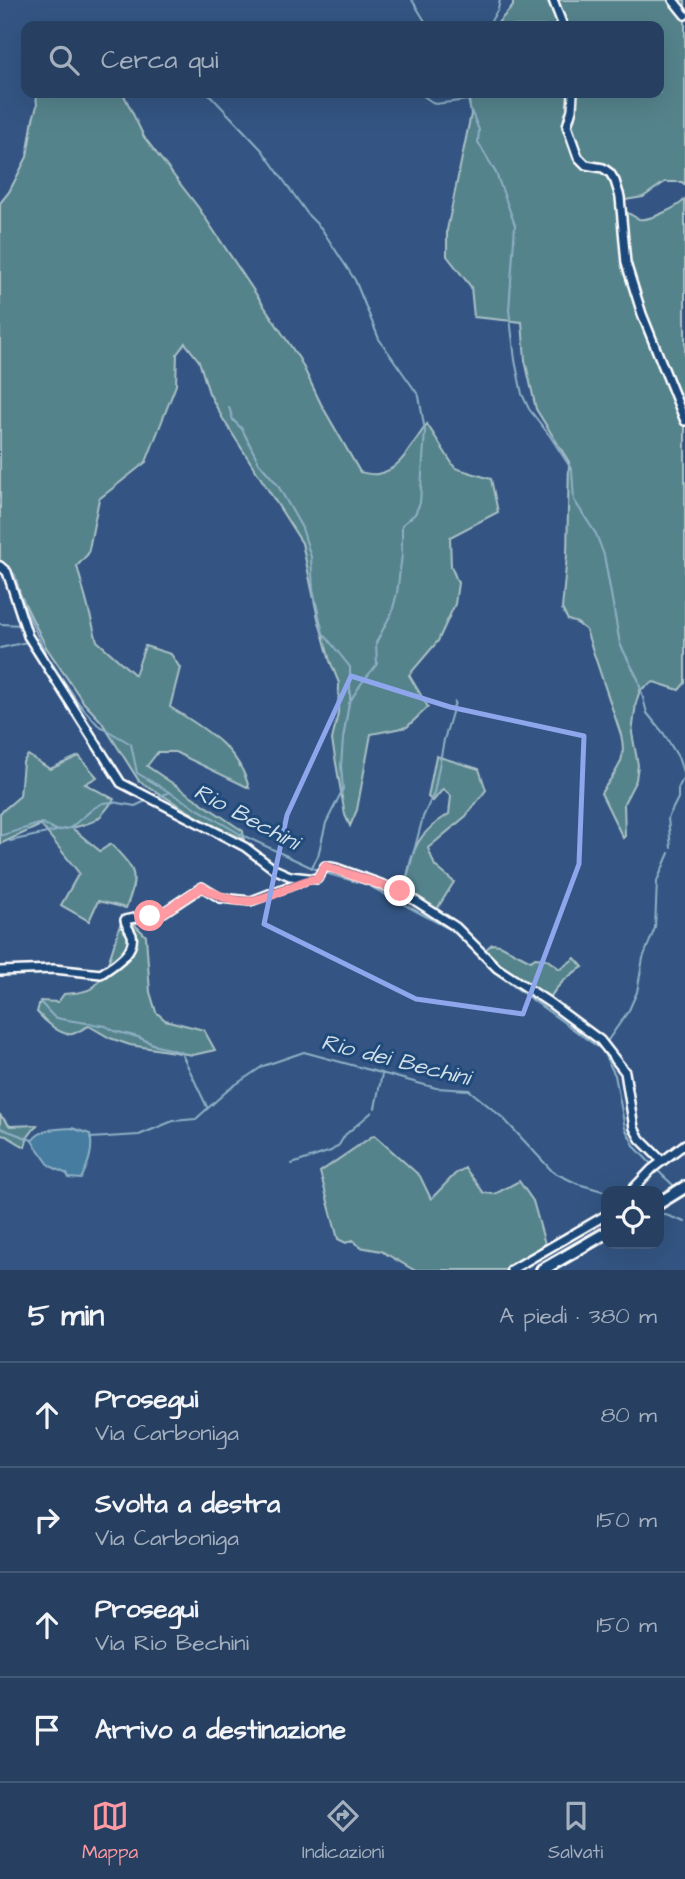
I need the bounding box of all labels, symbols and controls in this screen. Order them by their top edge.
search box [21,21,664,98]
icon: search [45,41,83,79]
text: Cerca qui [101,42,218,78]
water label: Rio Bechini [188,776,307,859]
route end [384,875,415,906]
route start [134,900,165,931]
water label: Rio dei Bechini [318,1026,476,1095]
map controls [601,1186,664,1249]
button: locate [601,1186,664,1249]
text: 5 min [28,1295,104,1337]
text: A piedi · 380 m [499,1300,657,1332]
text: Prosegui [95,1381,198,1417]
icon: ahead [28,1396,66,1434]
text: 80 m [600,1399,657,1431]
text: Via Carboniga [95,1417,239,1449]
text: Svolta a destra [95,1486,280,1522]
icon: right [28,1501,66,1539]
text: 150 m [596,1504,657,1536]
text: Via Carboniga [95,1522,239,1554]
text: Prosegui [95,1591,198,1627]
icon: ahead [28,1606,66,1644]
text: 150 m [596,1609,657,1641]
text: Via Rio Bechini [95,1627,249,1659]
icon: arrive [28,1711,66,1749]
text: Arrivo a destinazione [95,1712,346,1748]
tab: Mappa [82,1797,138,1866]
tab: Indicazioni [302,1797,384,1866]
tab: Salvati [548,1797,603,1866]

